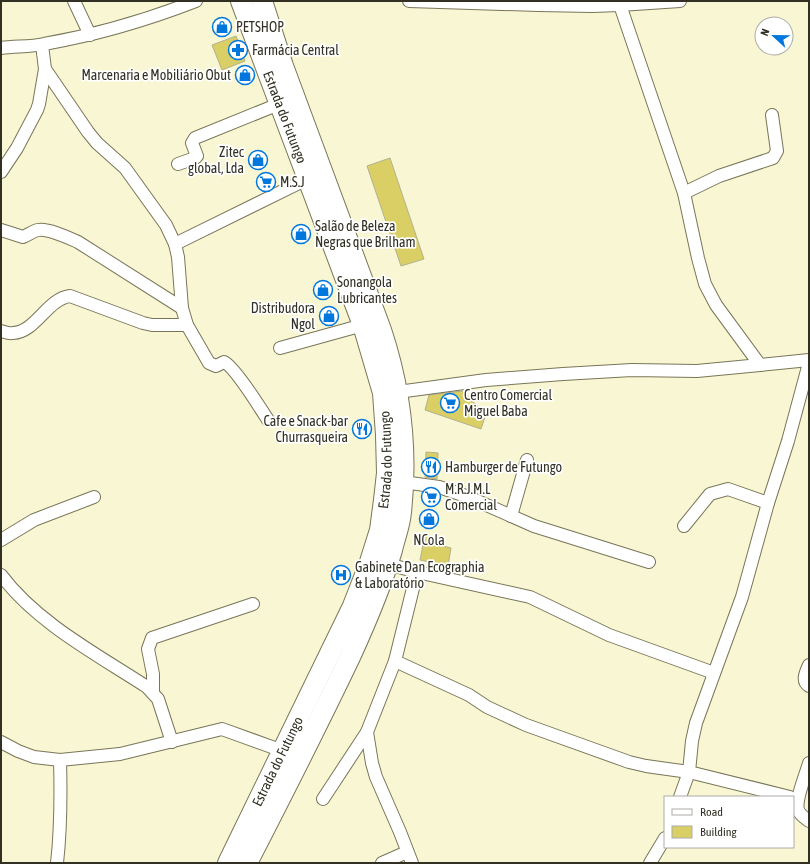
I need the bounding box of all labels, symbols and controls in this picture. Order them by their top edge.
shop icon: PETSHOP [211,16,233,38]
north arrow [754,16,794,56]
place label: PETSHOP [236,19,284,35]
text: N [758,27,772,38]
pharmacy icon: Farmácia Central [227,39,249,61]
place label: Farmácia Central [252,42,339,58]
shop icon: Marcenaria e Mobiliário Obut [234,64,256,86]
place label: Marcenaria e Mobiliário Obut [81,67,231,83]
street label: Estrada do Futungo [260,69,310,165]
place label: Zitec global, Lda [188,144,245,176]
shop icon: Zitec global, Lda [247,149,269,171]
supermarket icon: M.S.J [255,171,277,193]
place label: M.S.J [280,174,305,190]
place label: Salão de Beleza Negras que Brilham [315,218,416,250]
shop icon: Salão de Beleza Negras que Brilham [290,223,312,245]
place label: Sonangola Lubricantes [337,274,397,306]
shop icon: Sonangola Lubricantes [312,279,334,301]
place label: Distribudora Ngol [251,300,315,332]
shop icon: Distribudora Ngol [318,305,340,327]
place label: Centro Comercial Miguel Baba [464,387,552,419]
supermarket icon: Centro Comercial Miguel Baba [439,392,461,414]
street label: Estrada do Futungo [375,411,395,510]
place label: Cafe e Snack-bar Churrasqueira [263,413,349,445]
restaurant icon: Cafe e Snack-bar Churrasqueira [351,418,373,440]
restaurant icon: Hamburger de Futungo [420,456,442,478]
place label: Hamburger de Futungo [445,459,562,475]
place label: M.R.J.M.L Comercial [445,481,497,513]
supermarket icon: M.R.J.M.L Comercial [420,486,442,508]
shop icon: NCola [418,508,440,530]
place label: NCola [413,532,445,548]
place label: Gabinete Dan Ecographia & Laboratório [355,559,484,591]
hospital icon: Gabinete Dan Ecographia & Laboratório [330,564,352,586]
street label: Estrada do Futungo [249,714,306,809]
legend [664,796,794,848]
text: Road [700,805,723,819]
text: Building [700,825,738,839]

